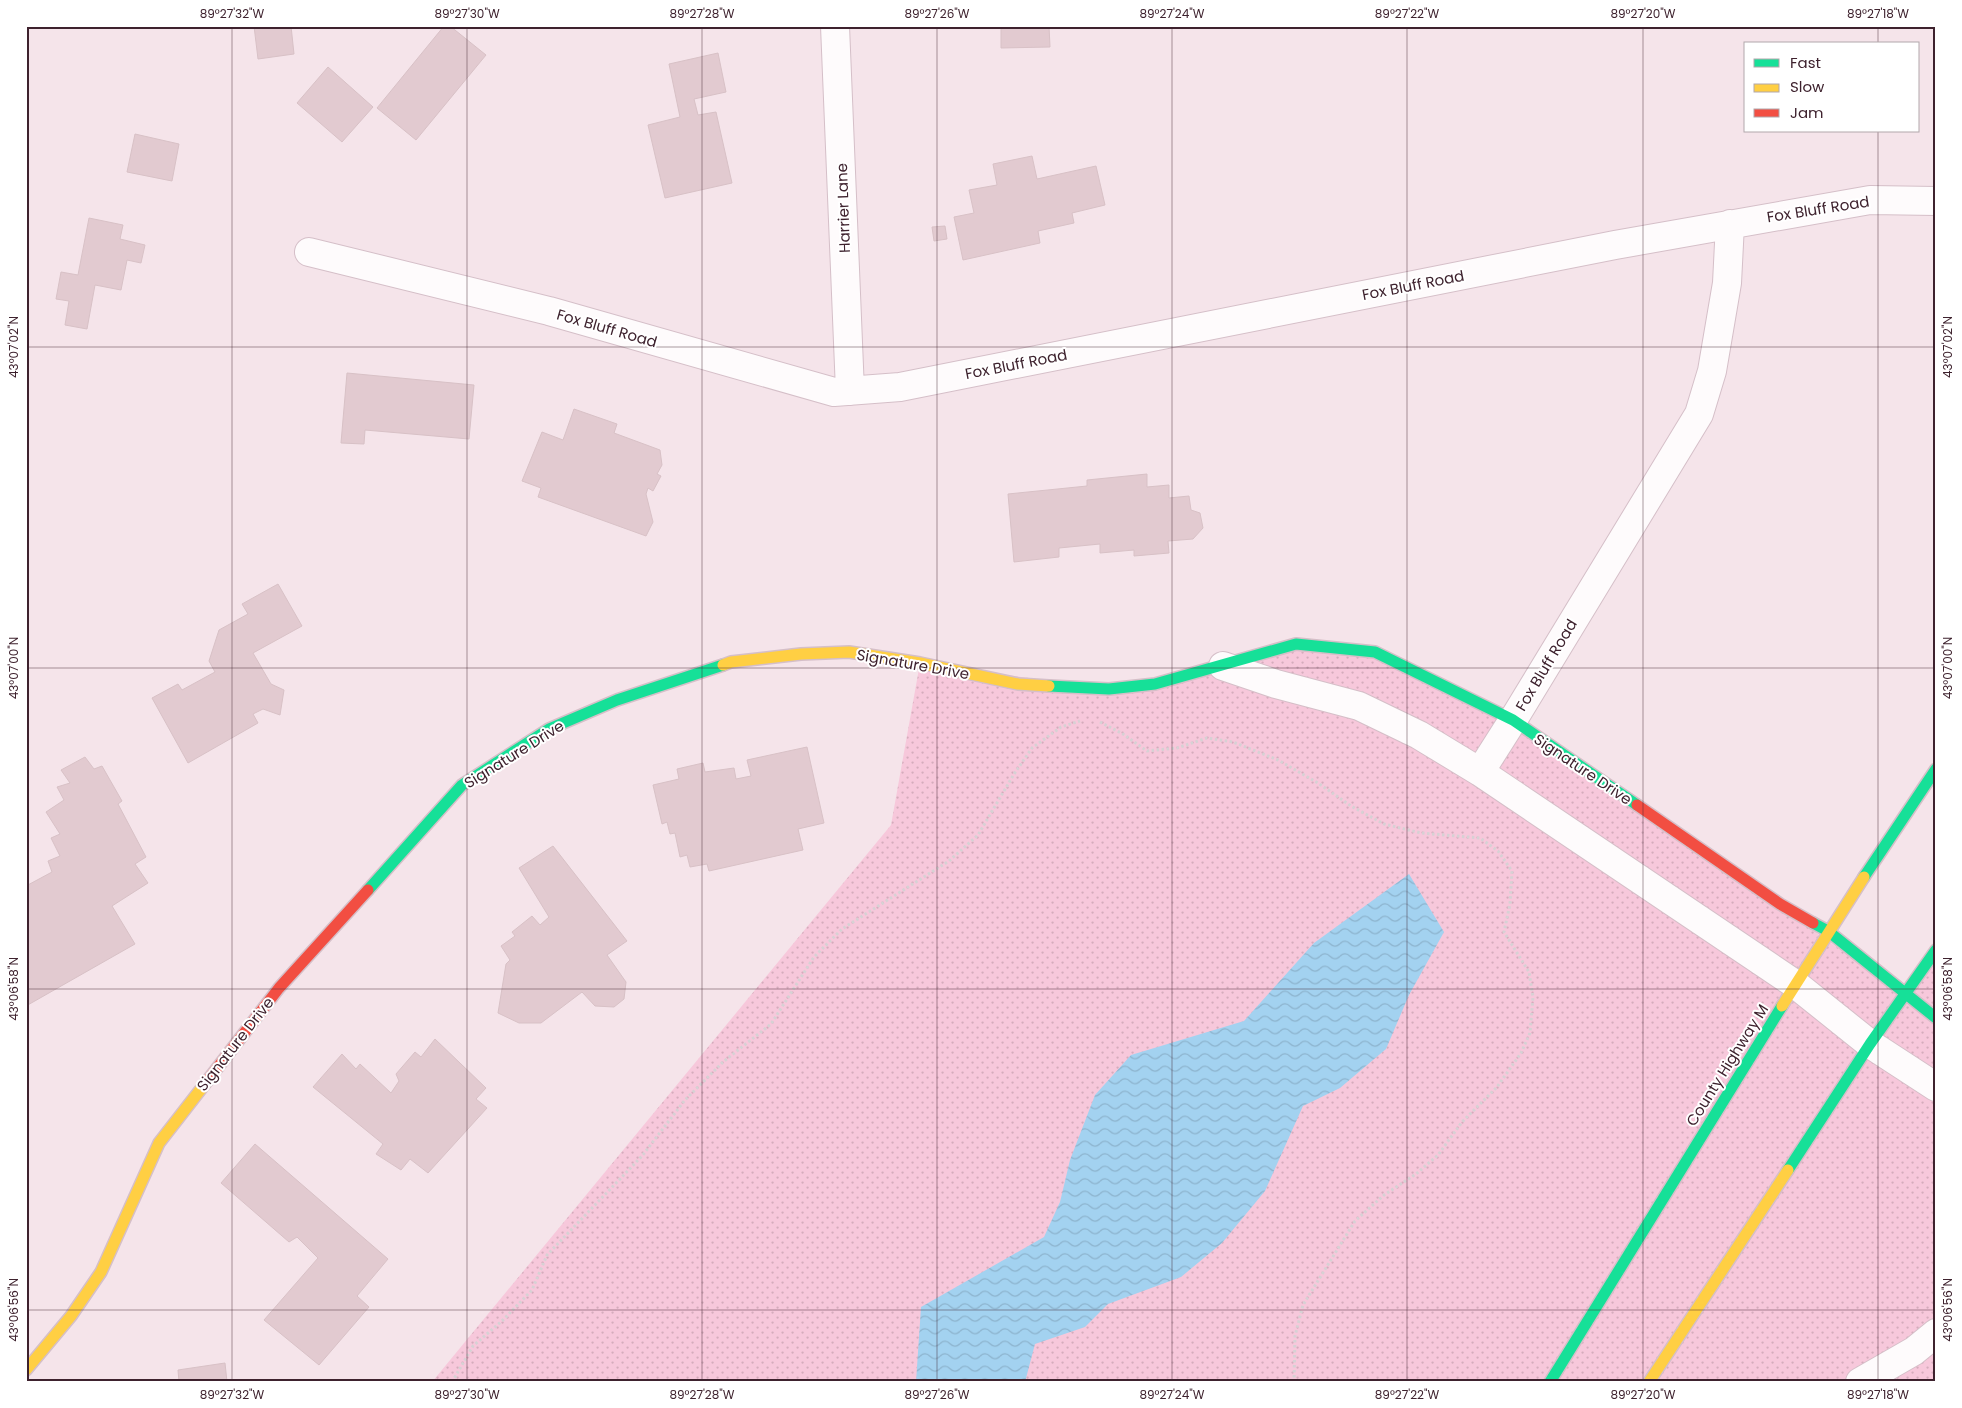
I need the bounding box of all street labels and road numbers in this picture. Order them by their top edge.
street label: Harrier Lane [831,163,855,253]
street label: Fox Bluff Road [1765,191,1871,227]
street label: Fox Bluff Road [1360,265,1466,305]
street label: Fox Bluff Road [554,304,660,352]
street label: Fox Bluff Road [963,344,1069,384]
street label: Fox Bluff Road [1510,615,1582,715]
street label: Signature Drive [855,644,971,684]
street label: Signature Drive [460,715,568,793]
street label: Signature Drive [1530,728,1636,810]
street label: Signature Drive [192,993,278,1095]
street label: County Highway M [1681,1000,1773,1130]

